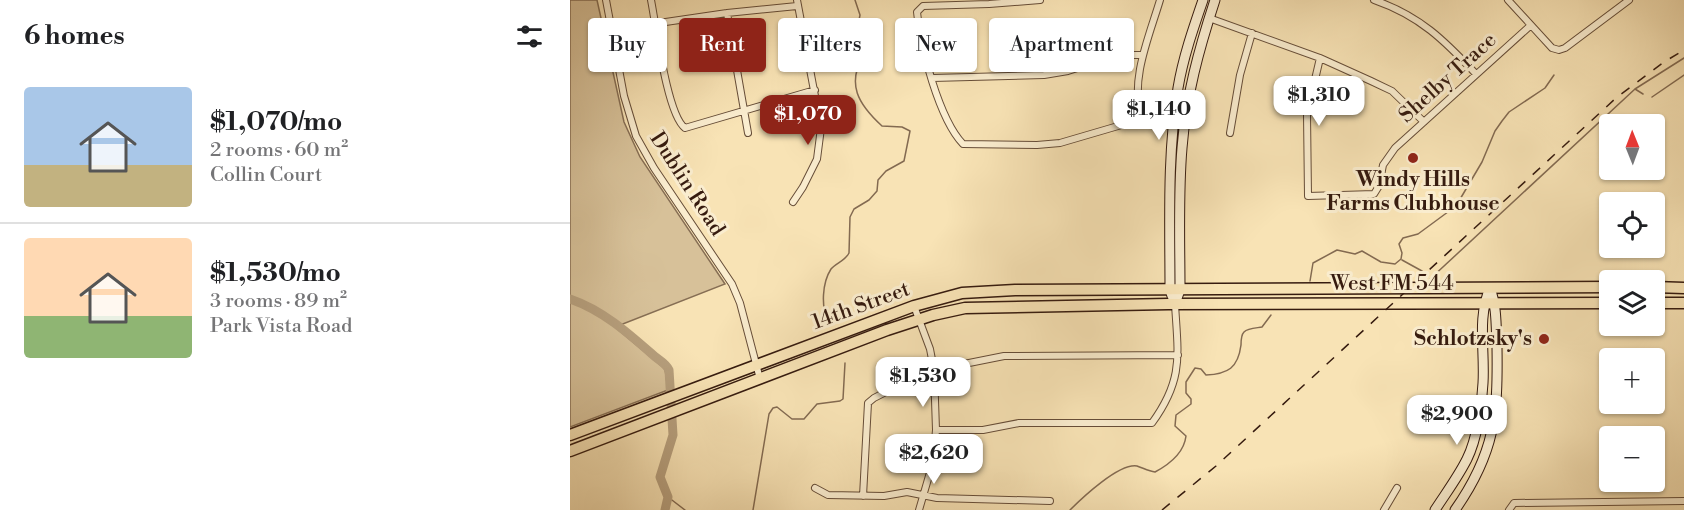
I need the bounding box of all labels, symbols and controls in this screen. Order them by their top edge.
chip: Buy [588,18,667,72]
chip: Rent [679,18,766,72]
chip: Filters [778,18,883,72]
chip: New [895,18,977,72]
chip: Apartment [989,18,1134,72]
text: 6 homes [24,20,125,52]
icon: filters [513,20,546,53]
street label: Shelby Trace [1394,27,1502,129]
pin: $1,310 [1270,76,1368,127]
text: $1,310 [1288,83,1350,108]
pin: $1,140 [1110,90,1208,141]
pin: $1,070 [759,95,857,146]
text: $1,140 [1127,97,1191,122]
text: $1,070 [774,102,842,127]
text: $1,070/mo [210,106,342,138]
icon: home [72,111,144,183]
north arrow [1599,114,1665,180]
map controls [1599,114,1665,492]
street label: Dublin Road [644,127,730,241]
text: 2 rooms · 60 m² [210,138,348,163]
marker: Windy Hills Farms Clubhouse [1406,151,1420,165]
text: Collin Court [210,163,322,188]
place label: Windy Hills Farms Clubhouse [1326,167,1500,217]
button: locate [1599,192,1665,258]
text: $1,530/mo [210,257,341,289]
icon: home [72,262,144,334]
button: layers [1599,270,1665,336]
street label: West FM 544 [1329,271,1454,297]
street label: 14th Street [808,276,914,336]
text: 3 rooms · 89 m² [210,289,347,314]
text: Park Vista Road [210,314,352,339]
place label: Schlotzsky's [1414,326,1532,352]
marker: Schlotzsky's [1537,332,1551,346]
button: + [1599,348,1665,414]
pin: $1,530 [874,357,972,408]
text: $1,530 [890,364,956,389]
pin: $2,900 [1408,395,1506,446]
text: $2,900 [1421,402,1493,427]
button: − [1599,426,1665,492]
pin: $2,620 [885,434,983,485]
text: $2,620 [899,441,969,466]

